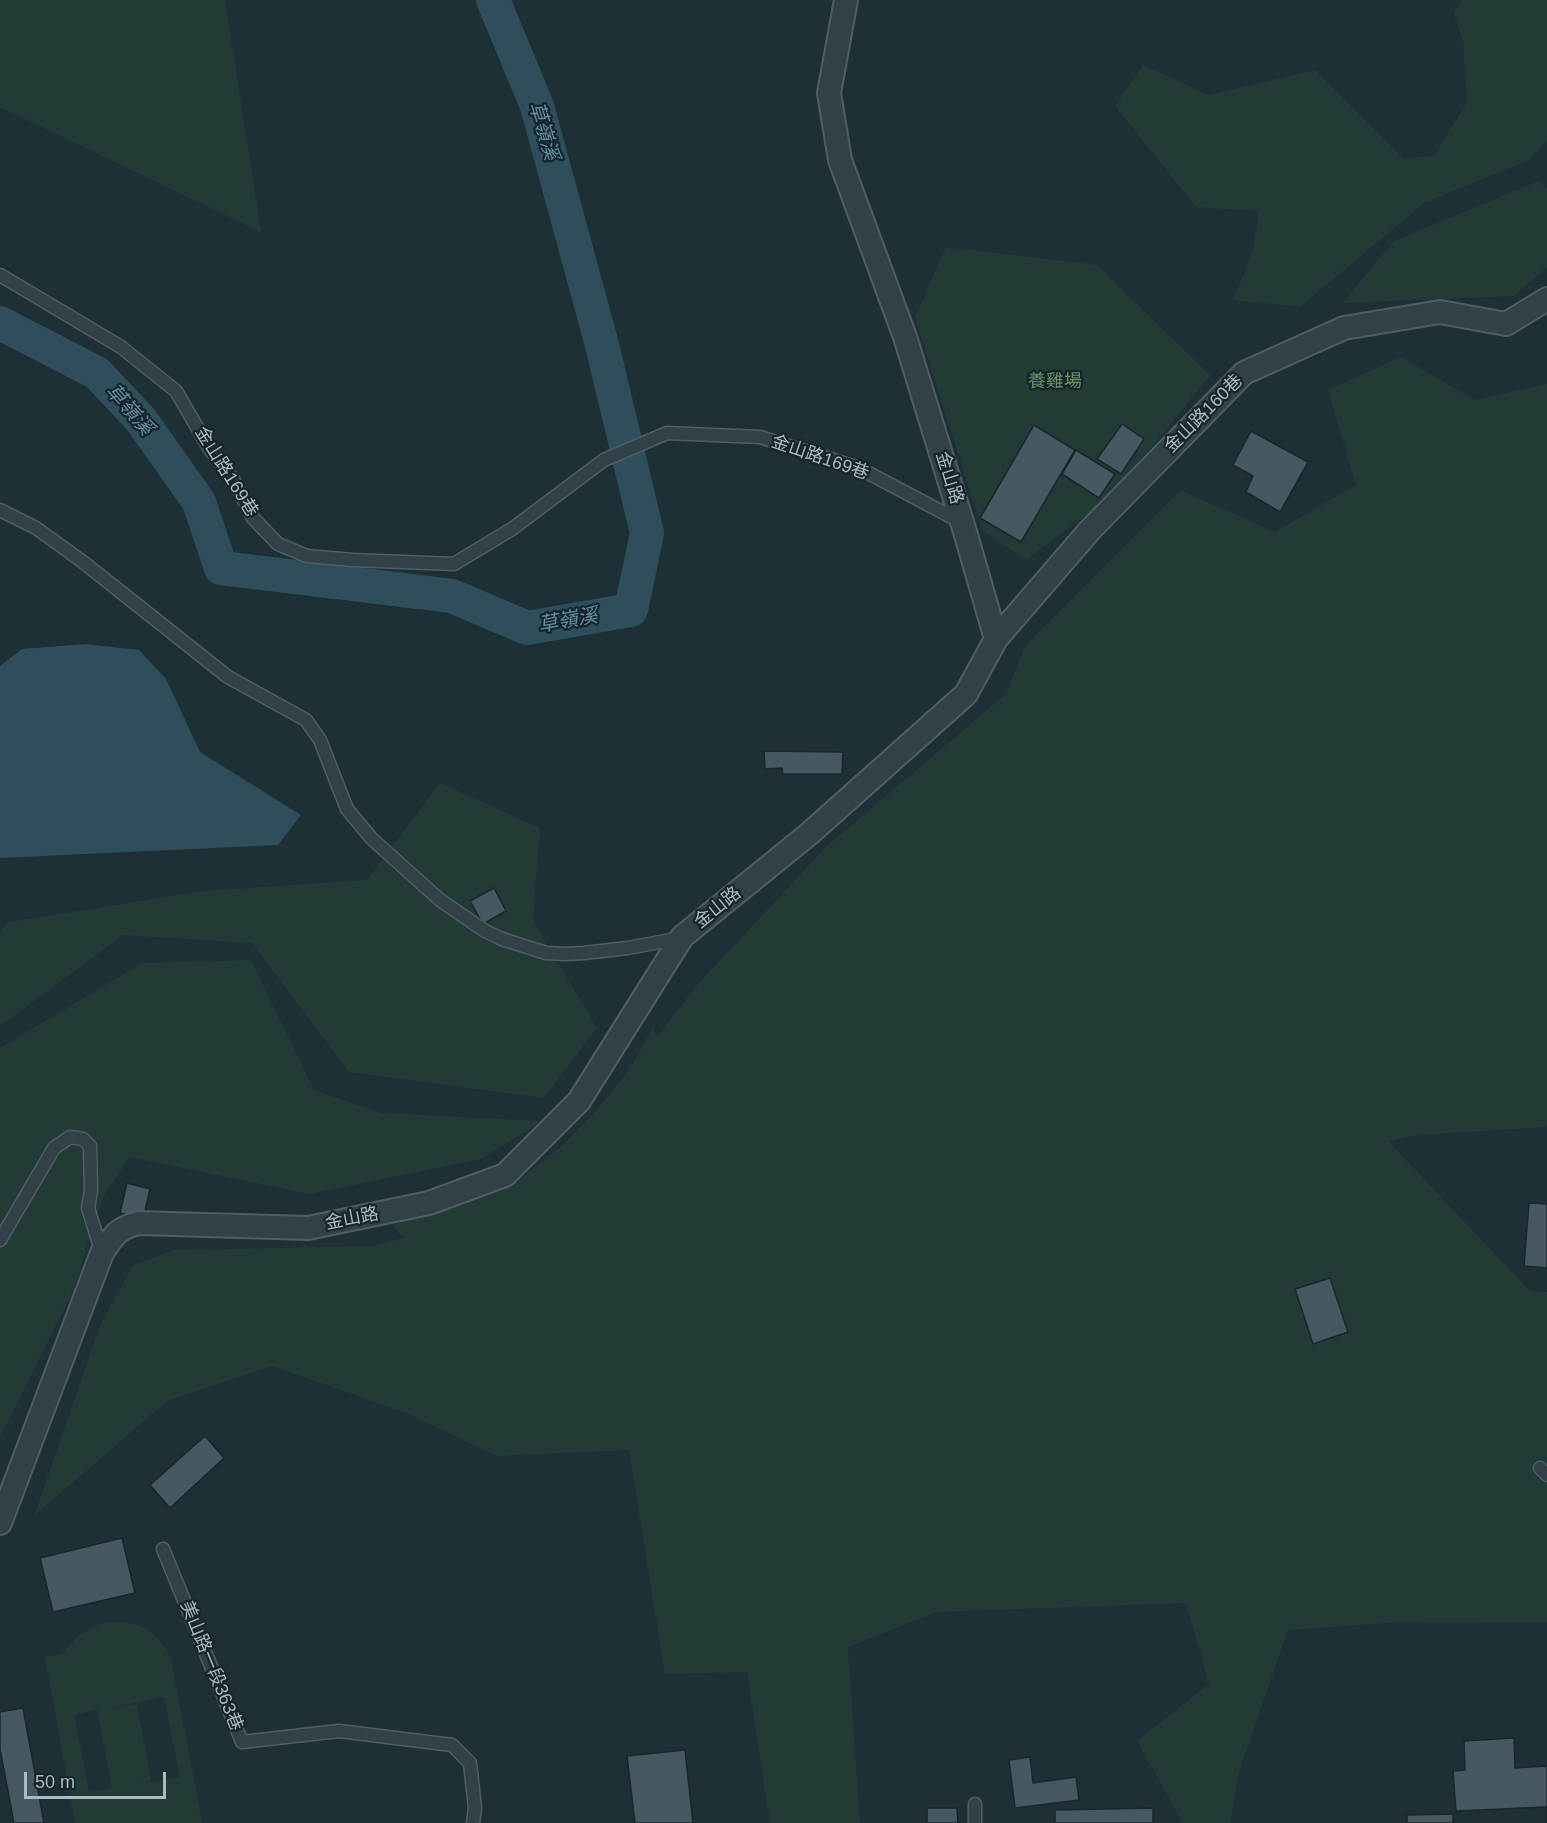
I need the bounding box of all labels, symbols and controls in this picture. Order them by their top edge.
water label: 草嶺溪 [523,99,563,163]
street label: 金山路160巷 [1160,370,1248,458]
park label: 養雞場 [1028,371,1082,393]
water label: 草嶺溪 [100,379,158,441]
street label: 金山路169巷 [190,423,262,521]
street label: 金山路169巷 [768,431,872,485]
street label: 金山路 [931,449,967,507]
water label: 草嶺溪 [536,604,600,638]
street label: 金山路 [690,883,746,933]
street label: 金山路 [323,1203,381,1235]
street label: 美山路一段363巷 [175,1598,247,1734]
scale bar [27,1760,170,1798]
text: 50 m [35,1772,75,1792]

